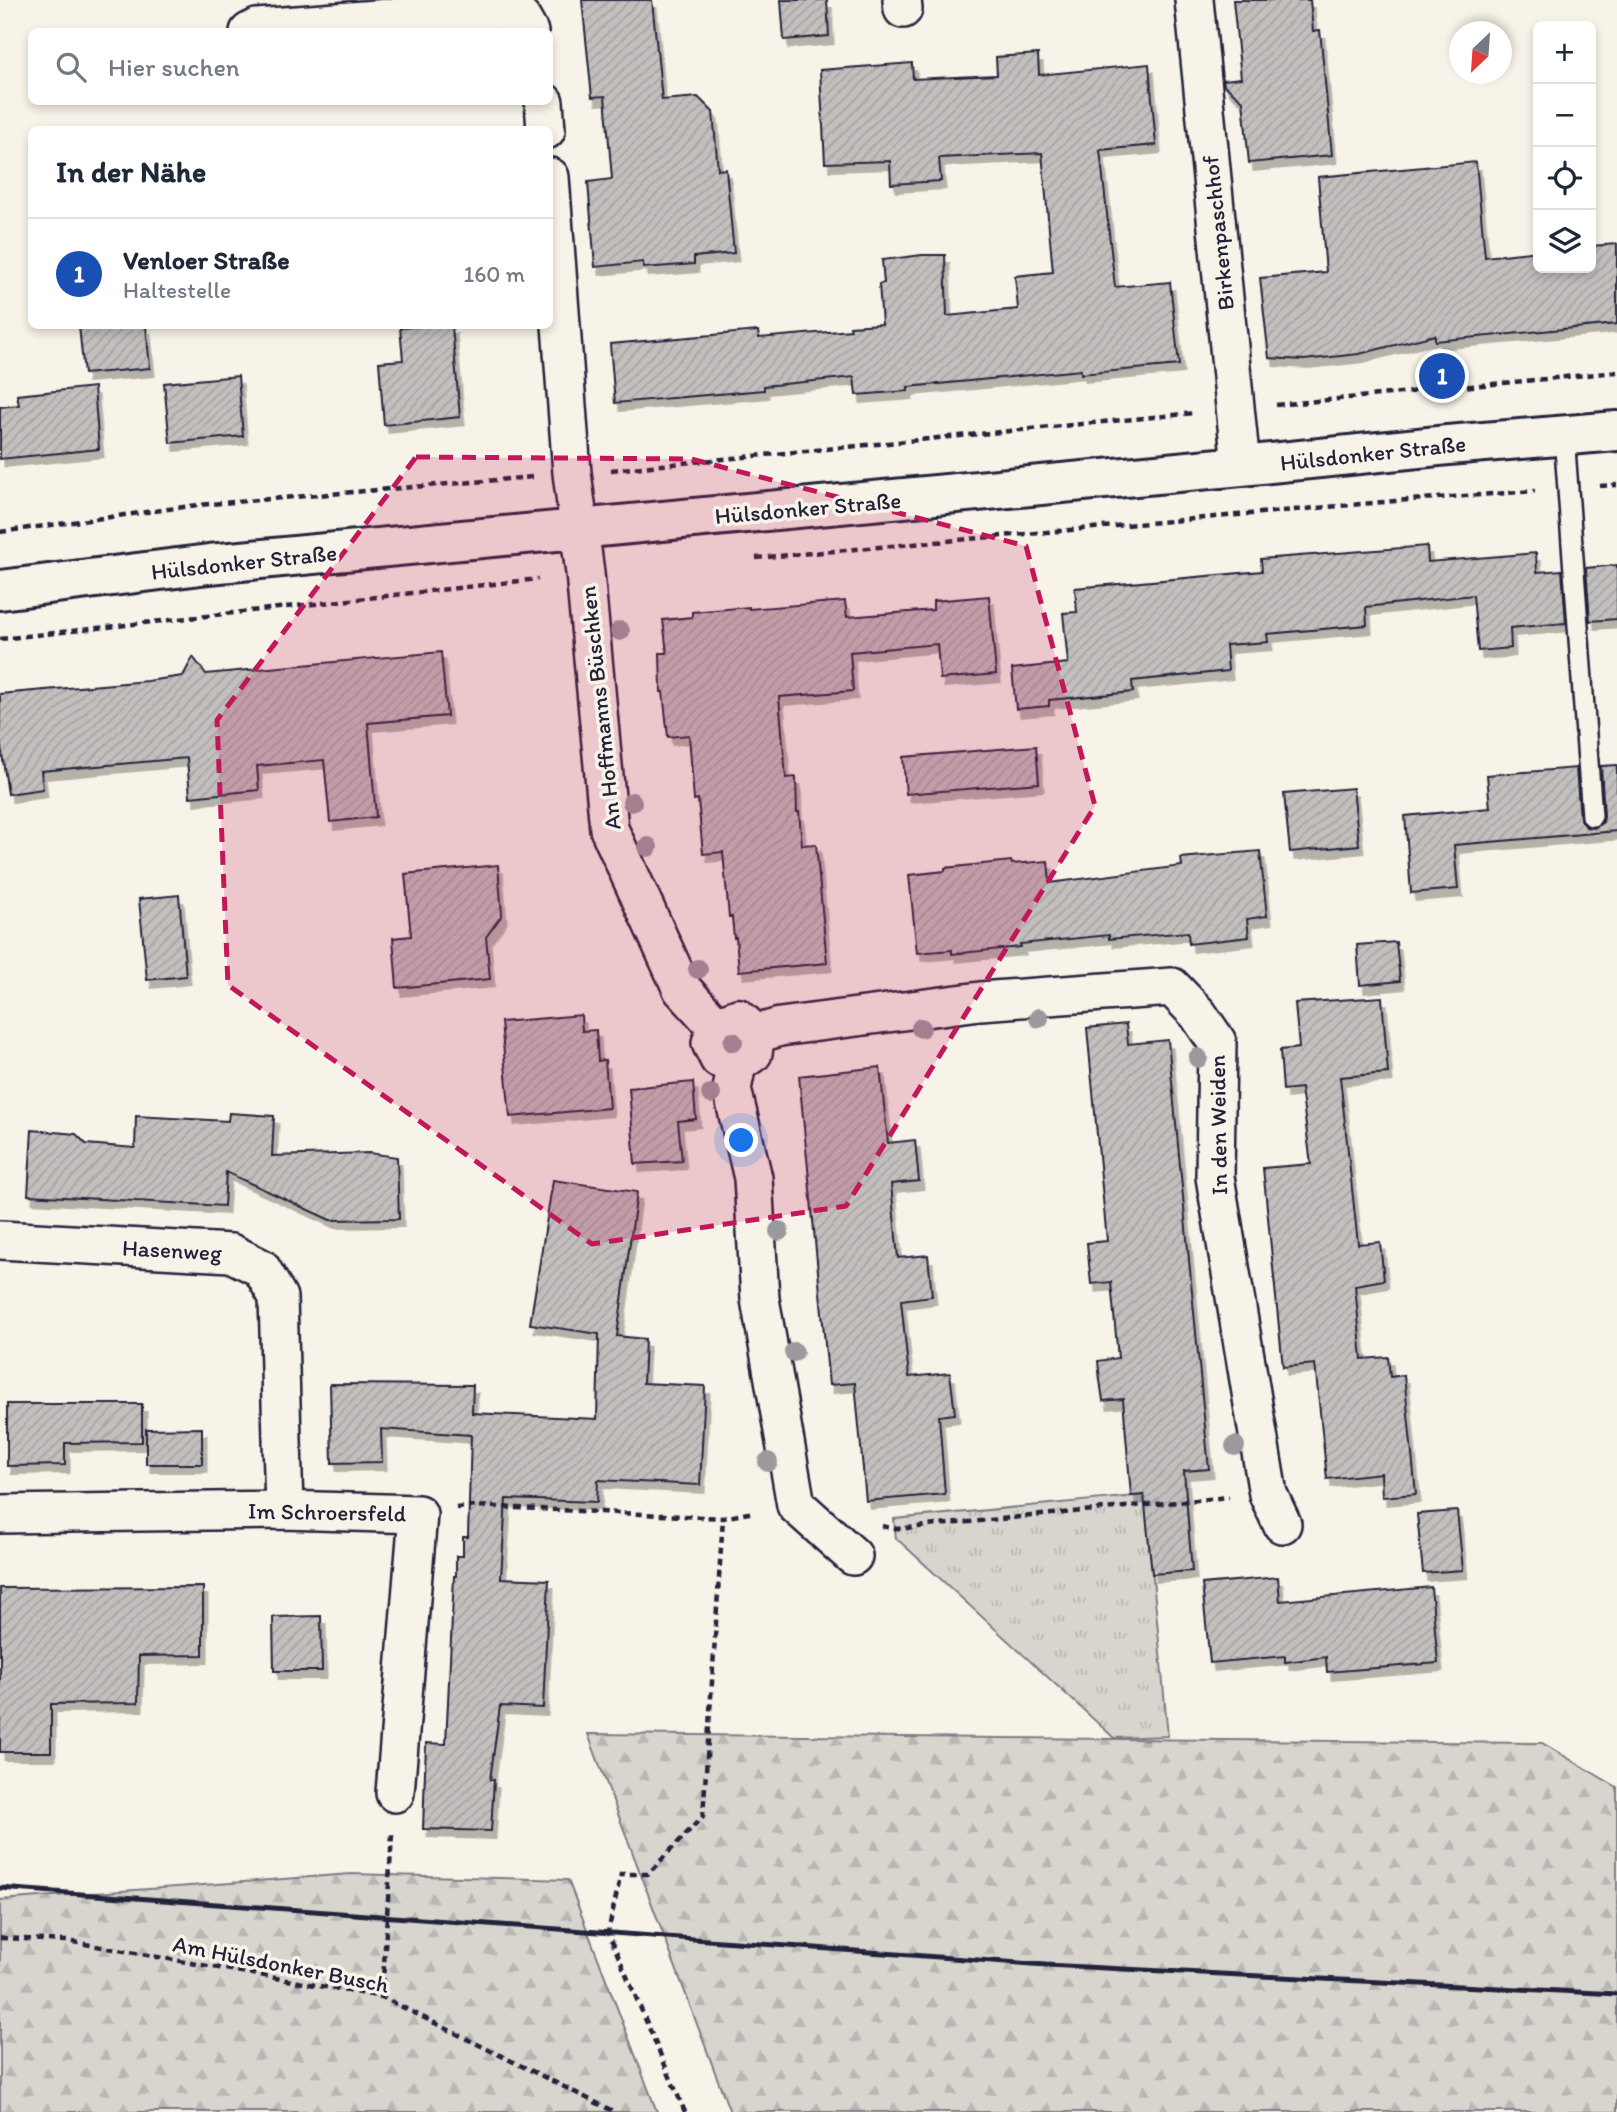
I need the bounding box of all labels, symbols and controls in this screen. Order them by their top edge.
north arrow [1449,21,1512,84]
map controls [1533,21,1596,273]
button: + [1533,21,1596,84]
search box [28,28,553,105]
icon: search [52,48,90,86]
text: Hier suchen [108,51,240,83]
button: − [1533,84,1596,147]
button: locate [1533,147,1596,210]
text: In der Nähe [56,153,206,190]
street label: Birkenpaschhof [1196,154,1240,312]
button: layers [1533,210,1596,273]
text: Venloer Straße [123,244,290,276]
text: 1 [74,260,84,288]
text: 160 m [463,260,525,288]
text: Haltestelle [123,276,231,304]
pin: 1 [1419,350,1465,402]
street label: Hülsdonker Straße [1279,429,1467,477]
street label: Hülsdonker Straße [714,486,902,530]
street label: Hülsdonker Straße [150,538,338,586]
street label: An Hoffmanns Büschken [573,585,627,831]
street label: In den Weiden [1203,1055,1233,1195]
your location [724,1123,758,1157]
street label: Hasenweg [121,1233,223,1267]
street label: Im Schroersfeld [248,1497,407,1527]
street label: Am Hülsdonker Busch [171,1929,392,1999]

